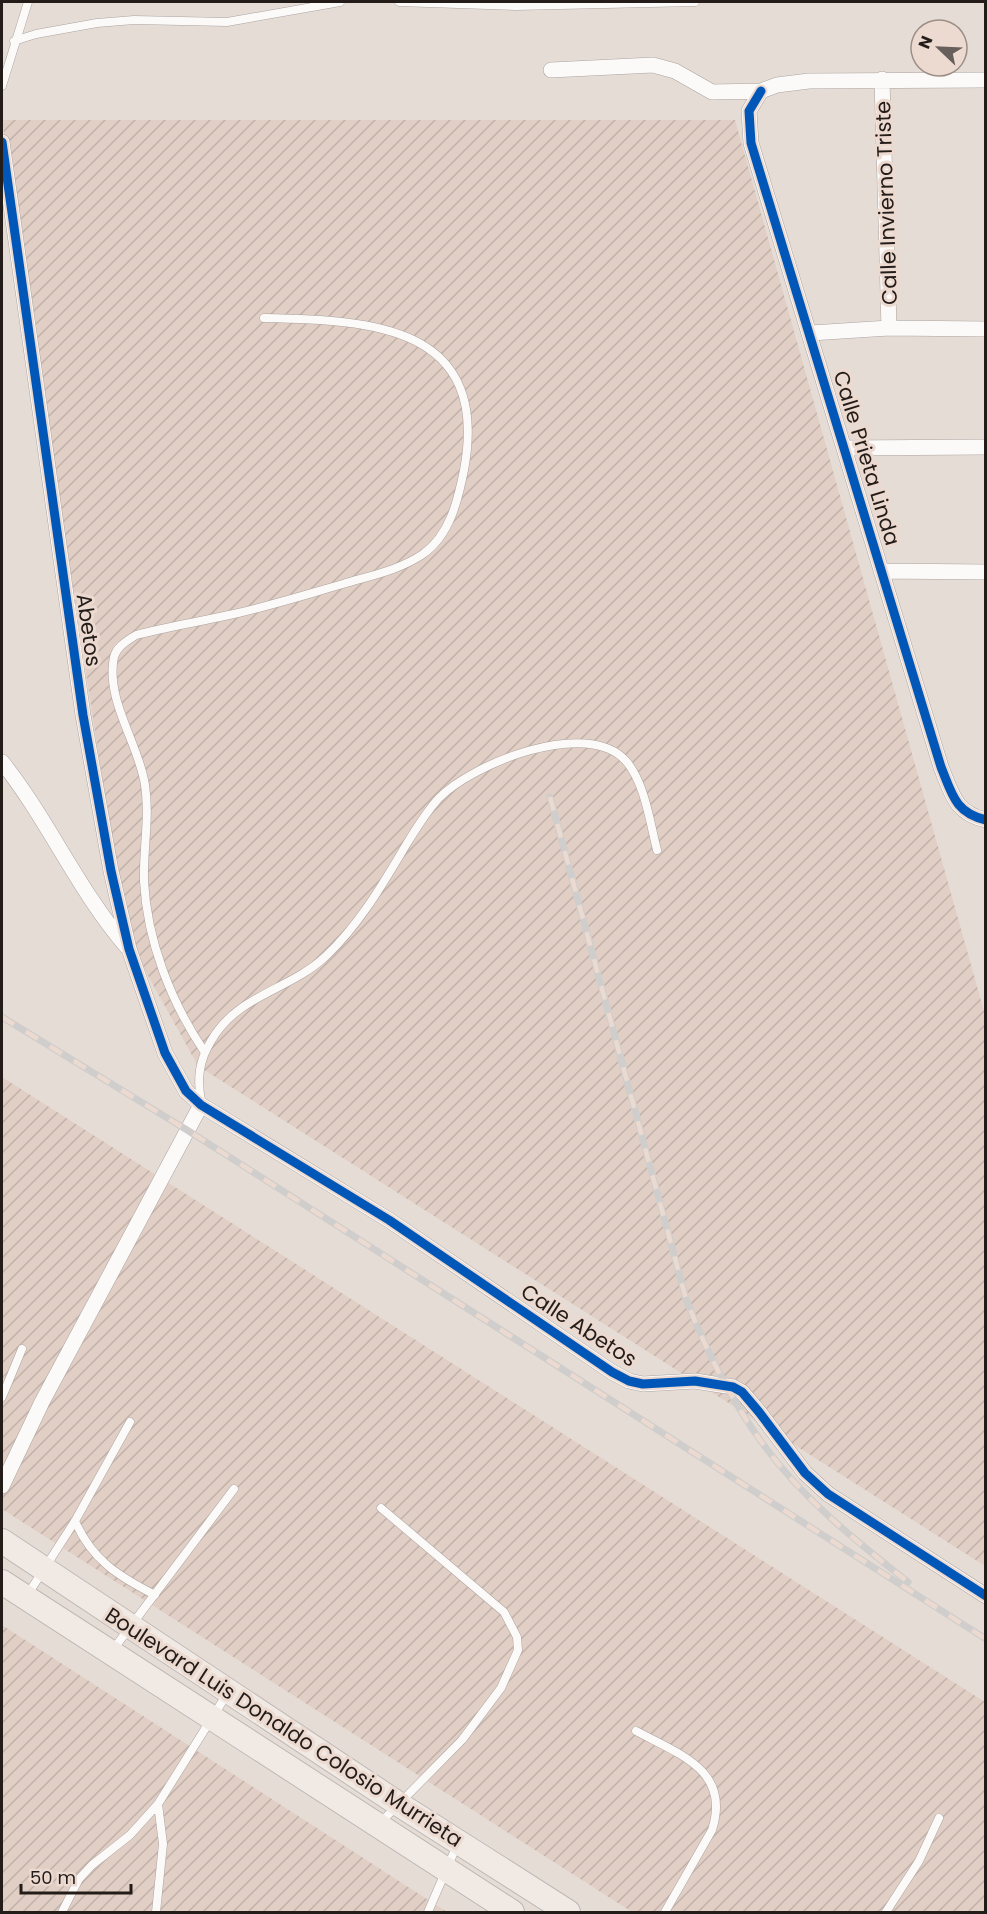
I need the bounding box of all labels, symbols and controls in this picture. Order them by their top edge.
north arrow [909,18,969,78]
text: N [913,32,939,52]
street label: Calle Invierno Triste [868,100,904,306]
street label: Calle Prieta Linda [827,367,907,549]
street label: Abetos [70,592,108,668]
street label: Calle Abetos [515,1277,643,1373]
street label: Boulevard Luis Donaldo Colosio Murrieta [100,1600,468,1854]
scale bar [21,1857,130,1895]
text: 50 m [30,1865,76,1890]

